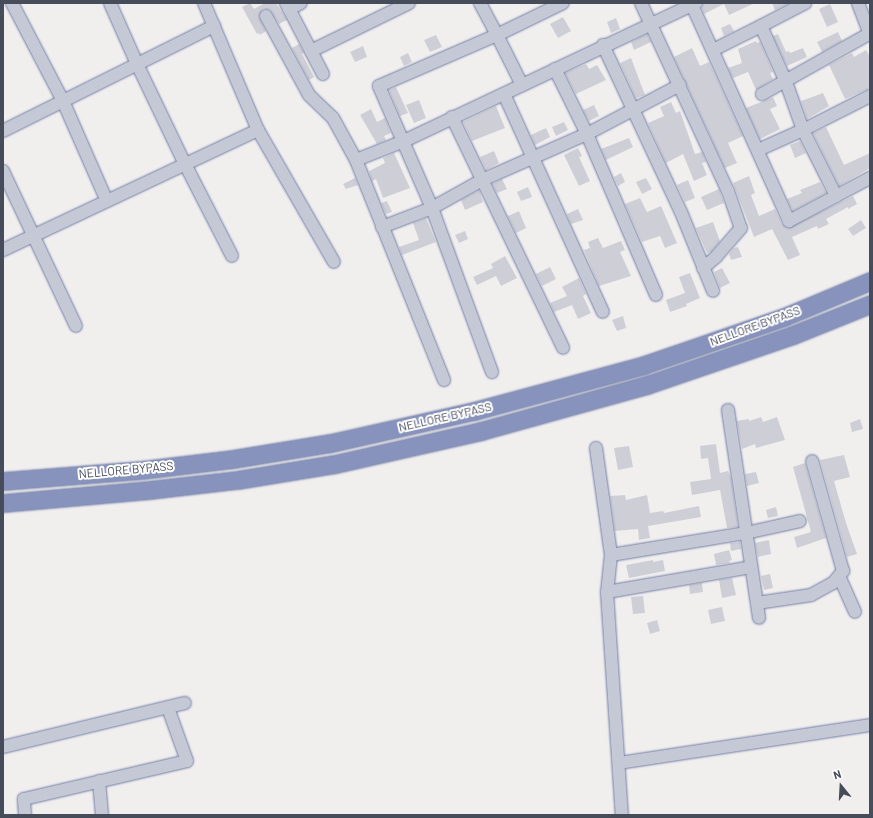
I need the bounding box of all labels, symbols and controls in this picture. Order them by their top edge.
street label: NELLORE BYPASS [708,303,802,349]
street label: NELLORE BYPASS [397,399,493,435]
street label: NELLORE BYPASS [78,459,174,481]
north arrow [821,766,861,806]
text: N [832,767,843,781]

